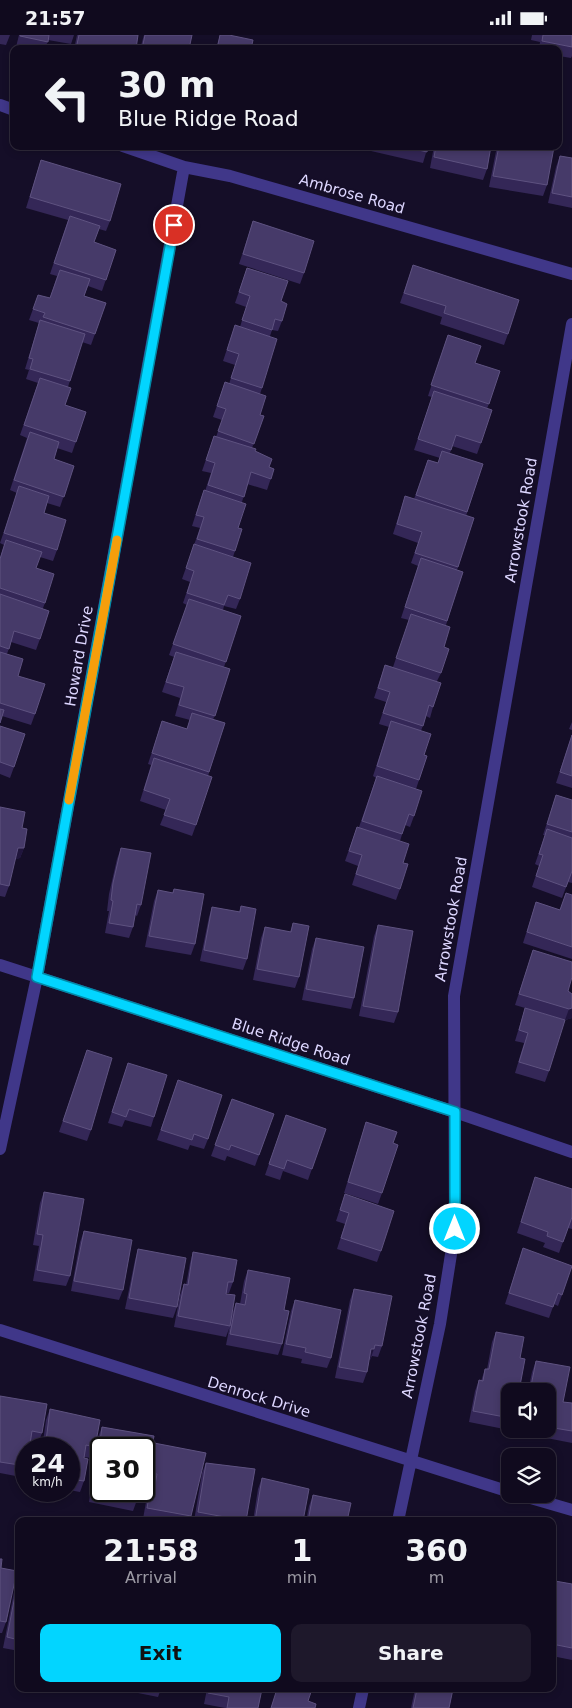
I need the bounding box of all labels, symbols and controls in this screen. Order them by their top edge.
text: 21:57 [25,7,85,29]
icon: left [35,65,100,130]
text: 30 m [118,65,215,105]
text: Blue Ridge Road [118,106,299,131]
street label: Ambrose Road [297,170,407,218]
pin [153,204,195,246]
icon: arrive [160,211,188,239]
street label: Arrowstook Road [501,456,541,584]
street label: Howard Drive [61,604,97,708]
street label: Arrowstook Road [431,855,471,983]
street label: Blue Ridge Road [230,1014,352,1070]
position arrow [428,1202,480,1254]
street label: Arrowstook Road [398,1272,440,1400]
street label: Denrock Drive [205,1373,313,1421]
map controls [501,1383,556,1503]
button: sound [501,1383,556,1438]
speed limit sign: 30 [90,1437,155,1502]
button: layers [501,1448,556,1503]
text: 24 [30,1449,65,1478]
text: km/h [32,1475,63,1489]
text: 21:58 [103,1533,199,1568]
text: 1 [291,1533,312,1568]
text: 360 [405,1533,468,1568]
text: Arrival [125,1568,177,1587]
text: min [287,1568,317,1587]
text: m [429,1568,444,1587]
button: Exit [40,1624,281,1682]
button: Share [291,1624,531,1682]

